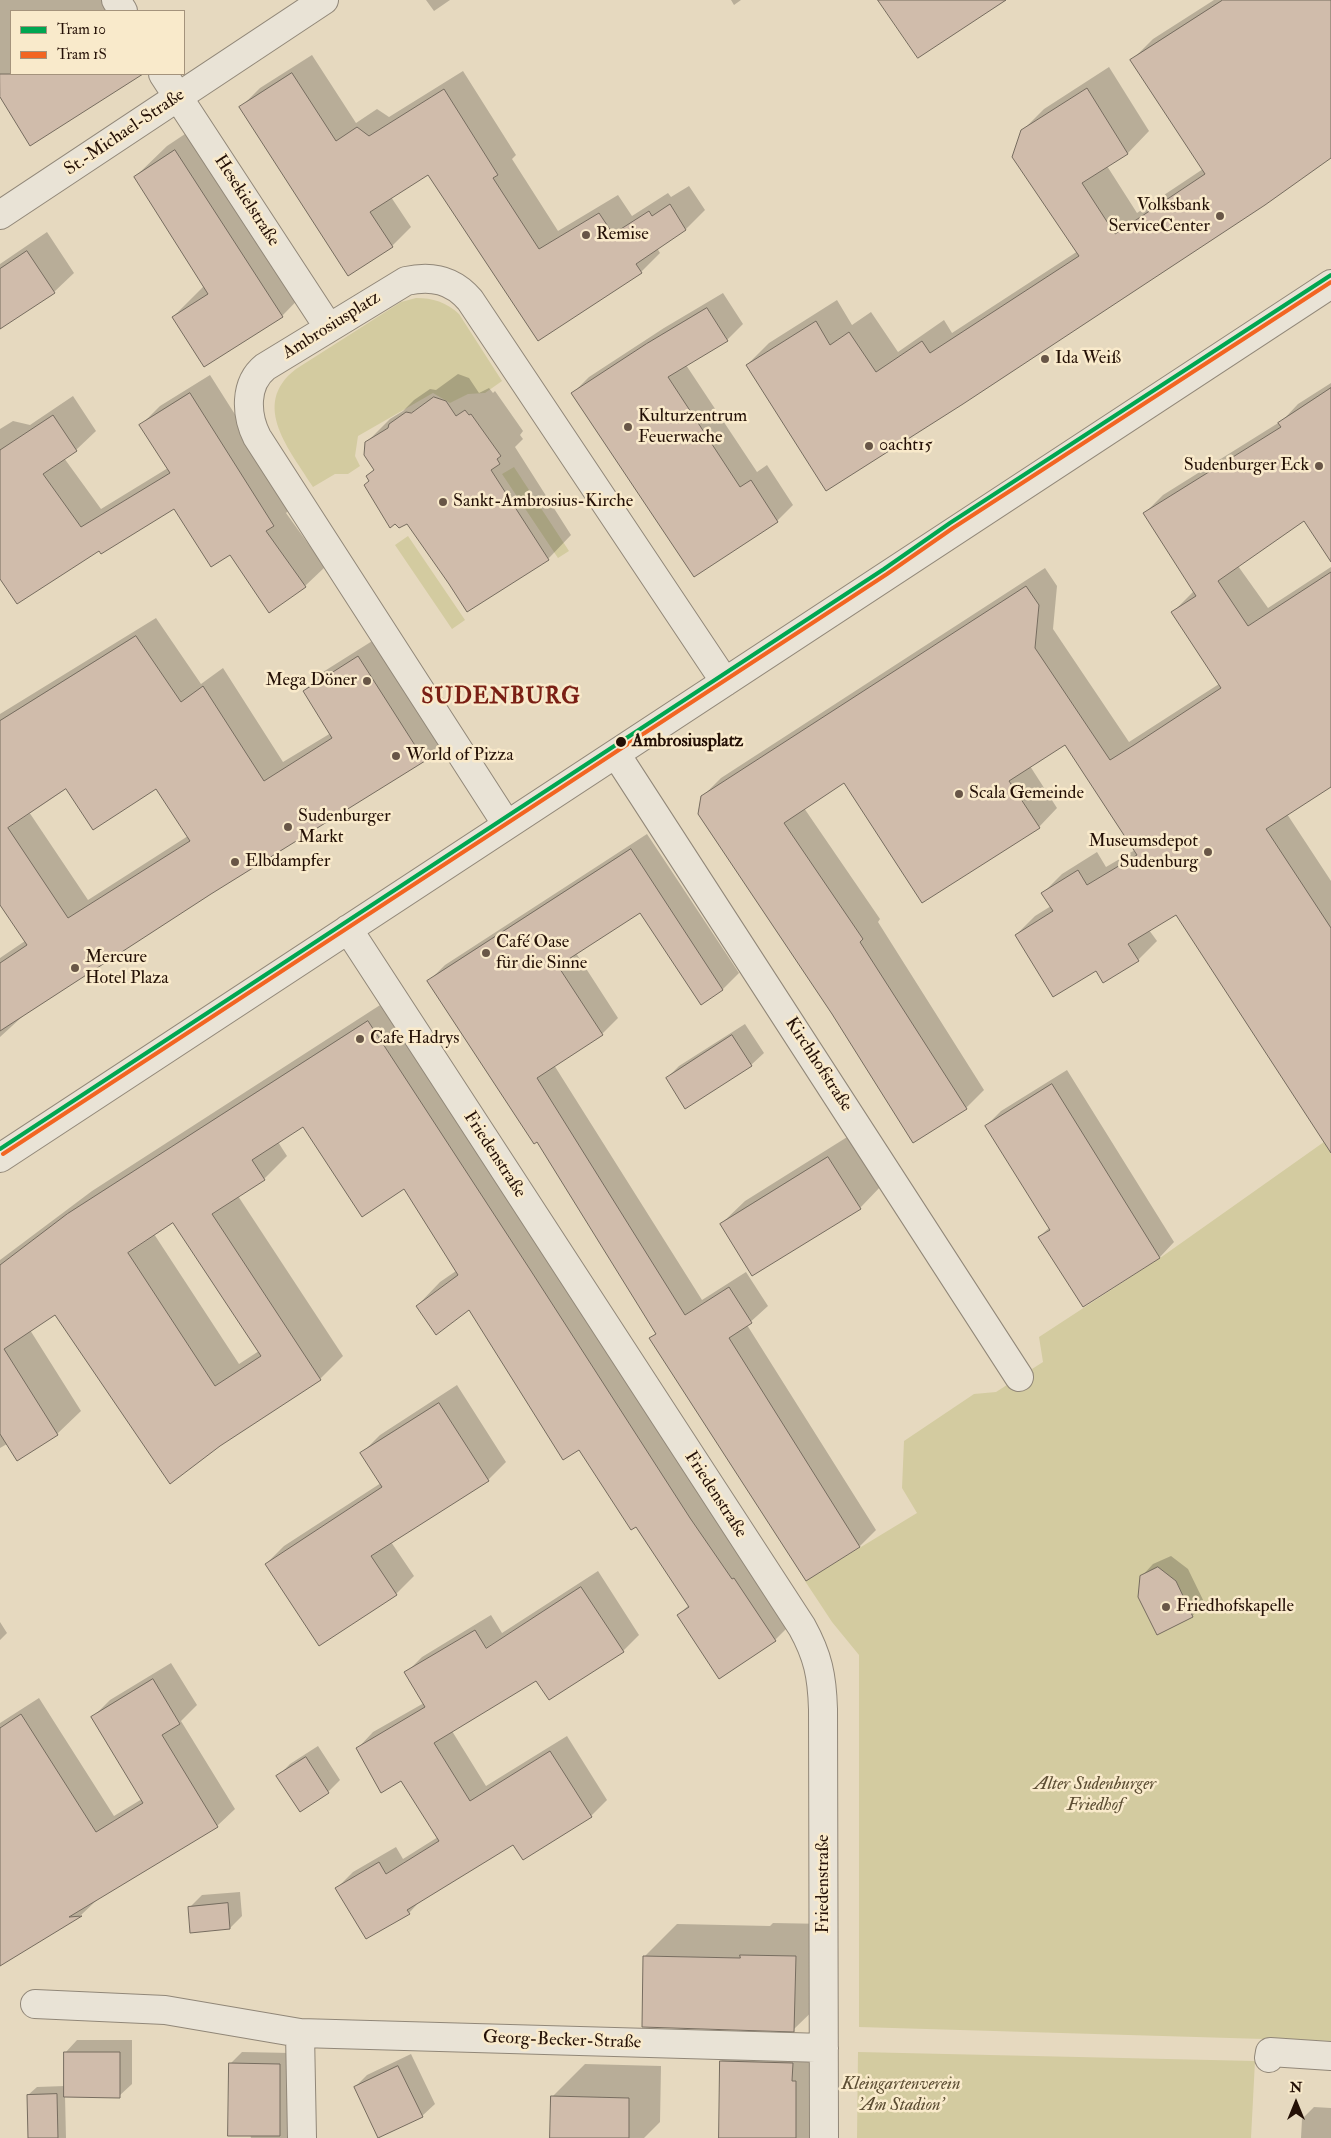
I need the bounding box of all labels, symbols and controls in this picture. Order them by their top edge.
legend [10,10,185,75]
text: Tram 10 [57,20,106,39]
text: Tram 1S [57,45,107,64]
street label: St.-Michael-Straße [61,85,189,181]
street label: Hesekielstraße [208,151,284,251]
place label: Volksbank ServiceCenter [1108,195,1210,238]
marker: Volksbank ServiceCenter [1214,210,1226,222]
place label: Remise [596,224,649,246]
marker: Remise [580,229,592,241]
street label: Ambrosiusplatz [279,287,385,365]
place label: Ida Weiß [1055,348,1121,370]
marker: Ida Weiß [1039,353,1051,365]
place label: Kulturzentrum Feuerwache [638,406,747,448]
marker: Kulturzentrum Feuerwache [622,421,634,433]
place label: 0acht15 [879,435,932,457]
marker: 0acht15 [863,440,875,452]
place label: Sudenburger Eck [1184,455,1309,477]
marker: Sudenburger Eck [1313,460,1325,472]
place label: Sankt-Ambrosius-Kirche [453,491,633,513]
marker: Sankt-Ambrosius-Kirche [437,496,449,508]
place label: Mega Döner [265,670,357,692]
marker: Mega Döner [361,675,373,687]
district label: SUDENBURG [420,685,582,711]
place label: Ambrosiusplatz [632,731,743,753]
marker: Ambrosiusplatz [614,735,628,749]
place label: World of Pizza [406,745,514,767]
marker: World of Pizza [390,750,402,762]
place label: Scala Gemeinde [969,783,1084,805]
marker: Scala Gemeinde [953,788,965,800]
place label: Sudenburger Markt [298,806,391,849]
marker: Sudenburger Markt [282,821,294,833]
place label: Museumsdepot Sudenburg [1088,831,1198,874]
marker: Museumsdepot Sudenburg [1202,846,1214,858]
place label: Elbdampfer [245,851,331,873]
marker: Elbdampfer [229,856,241,868]
place label: Café Oase für die Sinne [496,932,587,974]
place label: Mercure Hotel Plaza [85,947,169,990]
marker: Café Oase für die Sinne [480,947,492,959]
marker: Mercure Hotel Plaza [69,962,81,974]
street label: Kirchhofstraße [780,1014,856,1116]
place label: Cafe Hadrys [370,1028,459,1050]
marker: Cafe Hadrys [354,1033,366,1045]
street label: Friedenstraße [458,1108,530,1202]
street label: Friedenstraße [679,1448,751,1542]
place label: Friedhofskapelle [1176,1596,1294,1618]
marker: Friedhofskapelle [1160,1601,1172,1613]
park label: Alter Sudenburger Friedhof [1034,1774,1156,1816]
street label: Friedenstraße [813,1835,835,1933]
street label: Georg-Becker-Straße [482,2027,642,2055]
park label: Kleingartenverein 'Am Stadion' [842,2074,960,2116]
north arrow [1271,2078,1321,2128]
text: N [1290,2079,1302,2096]

